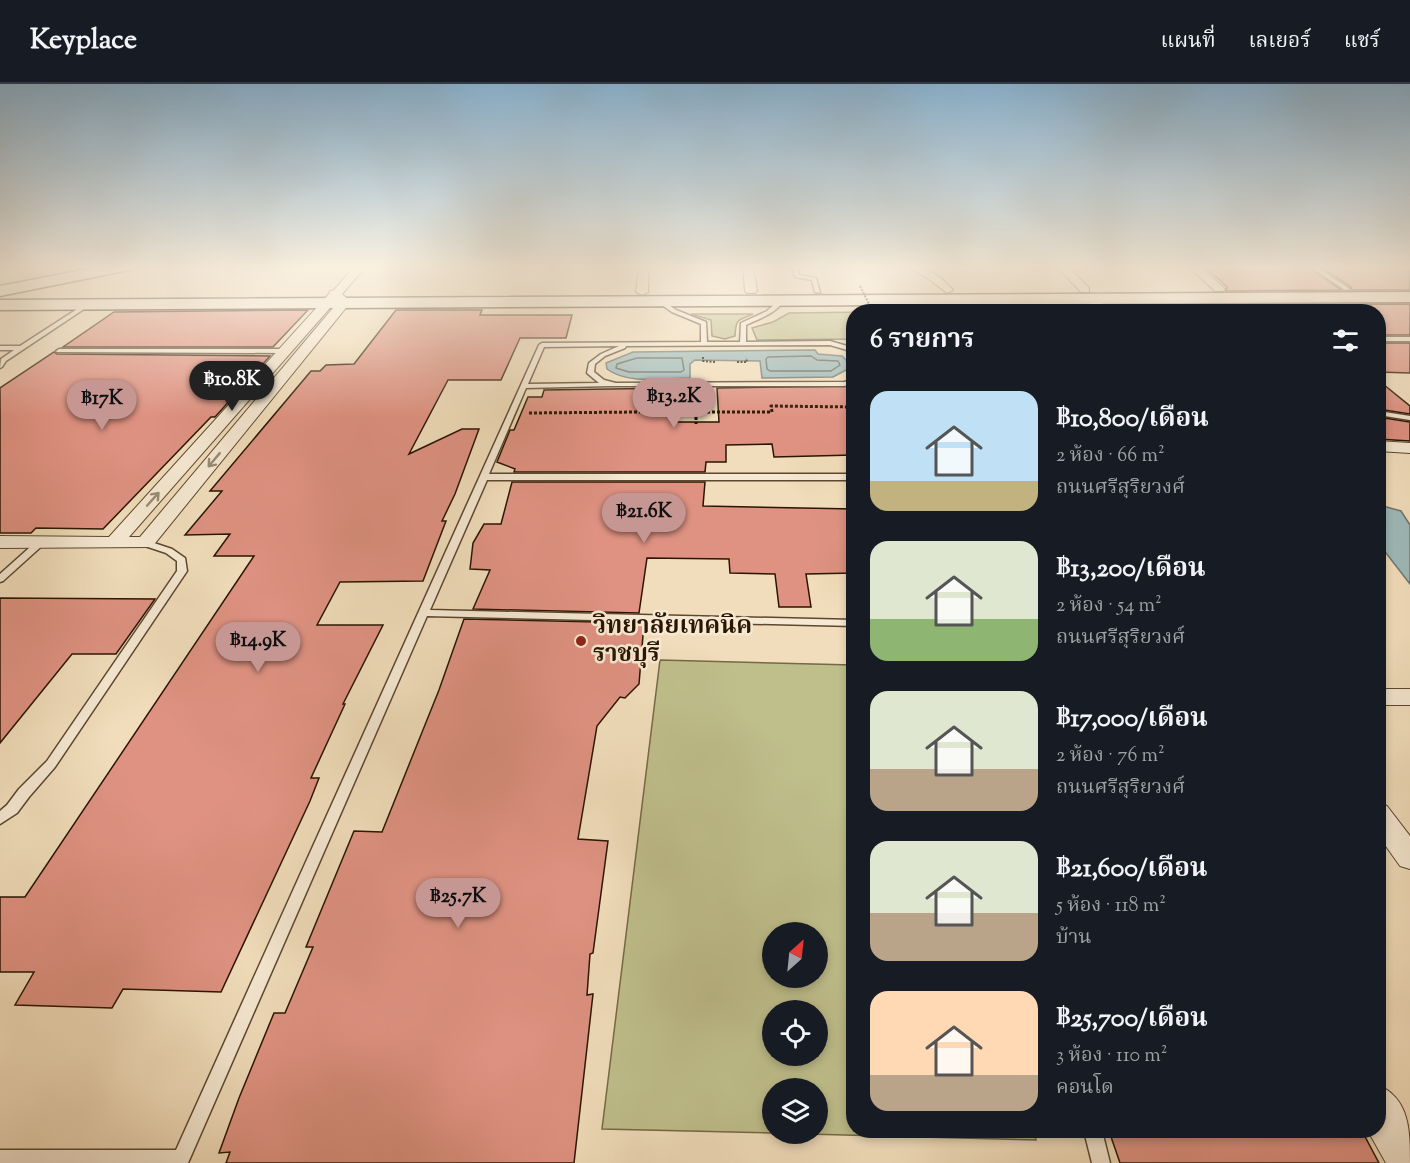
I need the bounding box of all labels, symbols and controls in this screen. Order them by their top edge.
text: Keyplace [30,21,137,61]
text: แผนที่ [1161,27,1216,57]
text: เลเยอร์ [1249,27,1311,57]
text: แชร์ [1344,27,1380,57]
text: 6 รายการ [870,322,974,359]
icon: filters [1329,324,1362,357]
pin: ฿10.8K [183,361,281,412]
text: ฿10.8K [203,366,261,395]
pin: ฿13.2K [625,378,723,429]
pin: ฿17K [66,380,138,431]
text: ฿13.2K [647,383,701,412]
text: ฿17K [81,385,123,414]
text: ฿10,800/เดือน [1056,401,1209,438]
icon: home [918,415,990,487]
text: 2 ห้อง · 66 m² [1056,442,1165,471]
one-way arrow [207,452,221,467]
text: ถนนศรีสุริยวงศ์ [1056,474,1185,503]
one-way arrow [146,492,160,507]
pin: ฿21.6K [595,493,693,544]
text: ฿21.6K [616,498,672,527]
text: ฿13,200/เดือน [1056,551,1206,588]
icon: home [918,565,990,637]
text: 2 ห้อง · 54 m² [1056,592,1162,621]
place label: วิทยาลัยเทคนิค ราชบุรี [593,610,752,672]
pin: ฿14.9K [209,622,307,673]
text: ถนนศรีสุริยวงศ์ [1056,624,1185,653]
text: ฿14.9K [230,627,286,656]
marker: วิทยาลัยเทคนิค ราชบุรี [574,634,588,648]
text: ฿17,000/เดือน [1056,701,1208,738]
icon: home [918,715,990,787]
text: 2 ห้อง · 76 m² [1056,742,1165,771]
text: ถนนศรีสุริยวงศ์ [1056,774,1185,803]
text: ฿21,600/เดือน [1056,851,1207,888]
icon: home [918,865,990,937]
pin: ฿25.7K [409,878,507,929]
text: ฿25.7K [430,883,486,912]
text: 5 ห้อง · 118 m² [1056,892,1166,921]
north arrow [762,922,828,988]
map controls [762,922,828,1144]
text: บ้าน [1056,924,1092,953]
button: locate [762,1000,828,1066]
text: ฿25,700/เดือน [1056,1001,1208,1038]
icon: home [918,1015,990,1087]
text: 3 ห้อง · 110 m² [1056,1042,1168,1071]
text: คอนโด [1056,1074,1114,1103]
button: layers [762,1078,828,1144]

